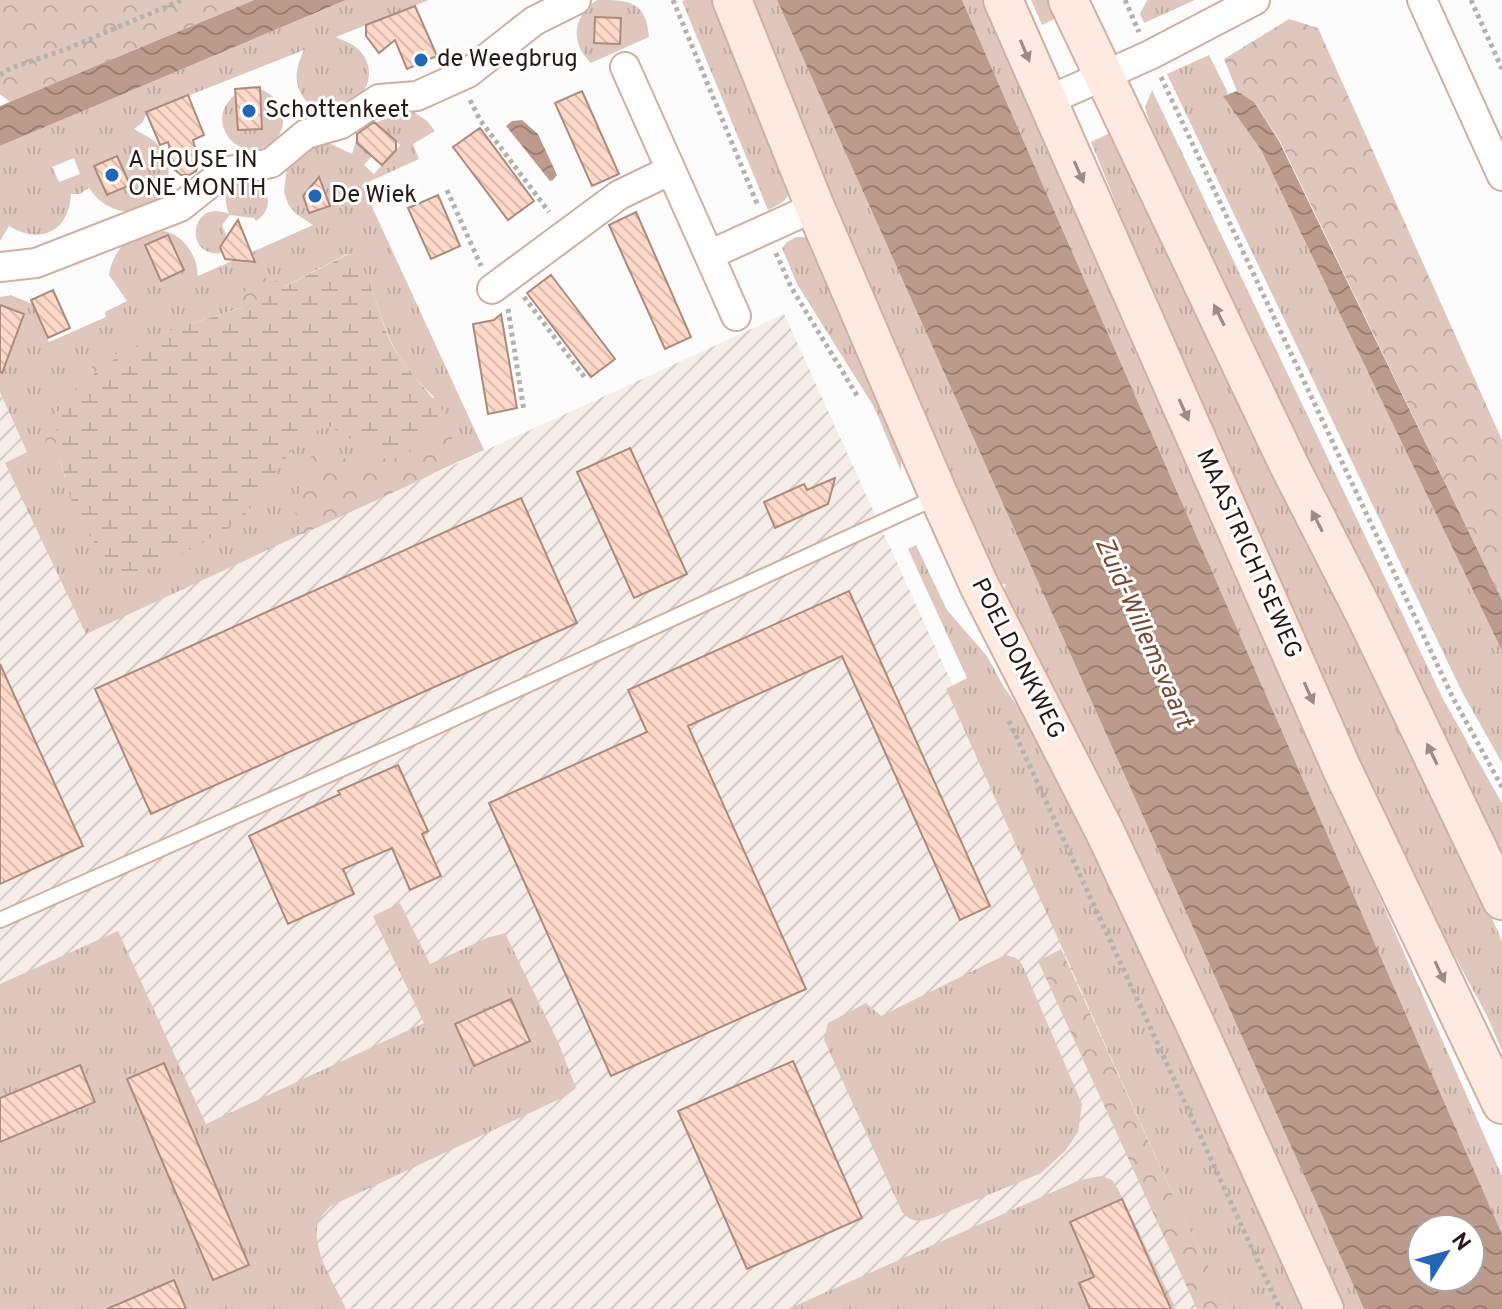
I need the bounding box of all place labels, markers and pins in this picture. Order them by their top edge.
place label: de Weegbrug [437,45,578,75]
marker: de Weegbrug [412,51,430,69]
place label: Schottenkeet [265,96,409,126]
marker: Schottenkeet [240,102,258,120]
place label: A HOUSE IN ONE MONTH [128,146,267,204]
marker: A HOUSE IN ONE MONTH [103,166,121,184]
place label: De Wiek [331,181,417,211]
marker: De Wiek [306,187,324,205]

